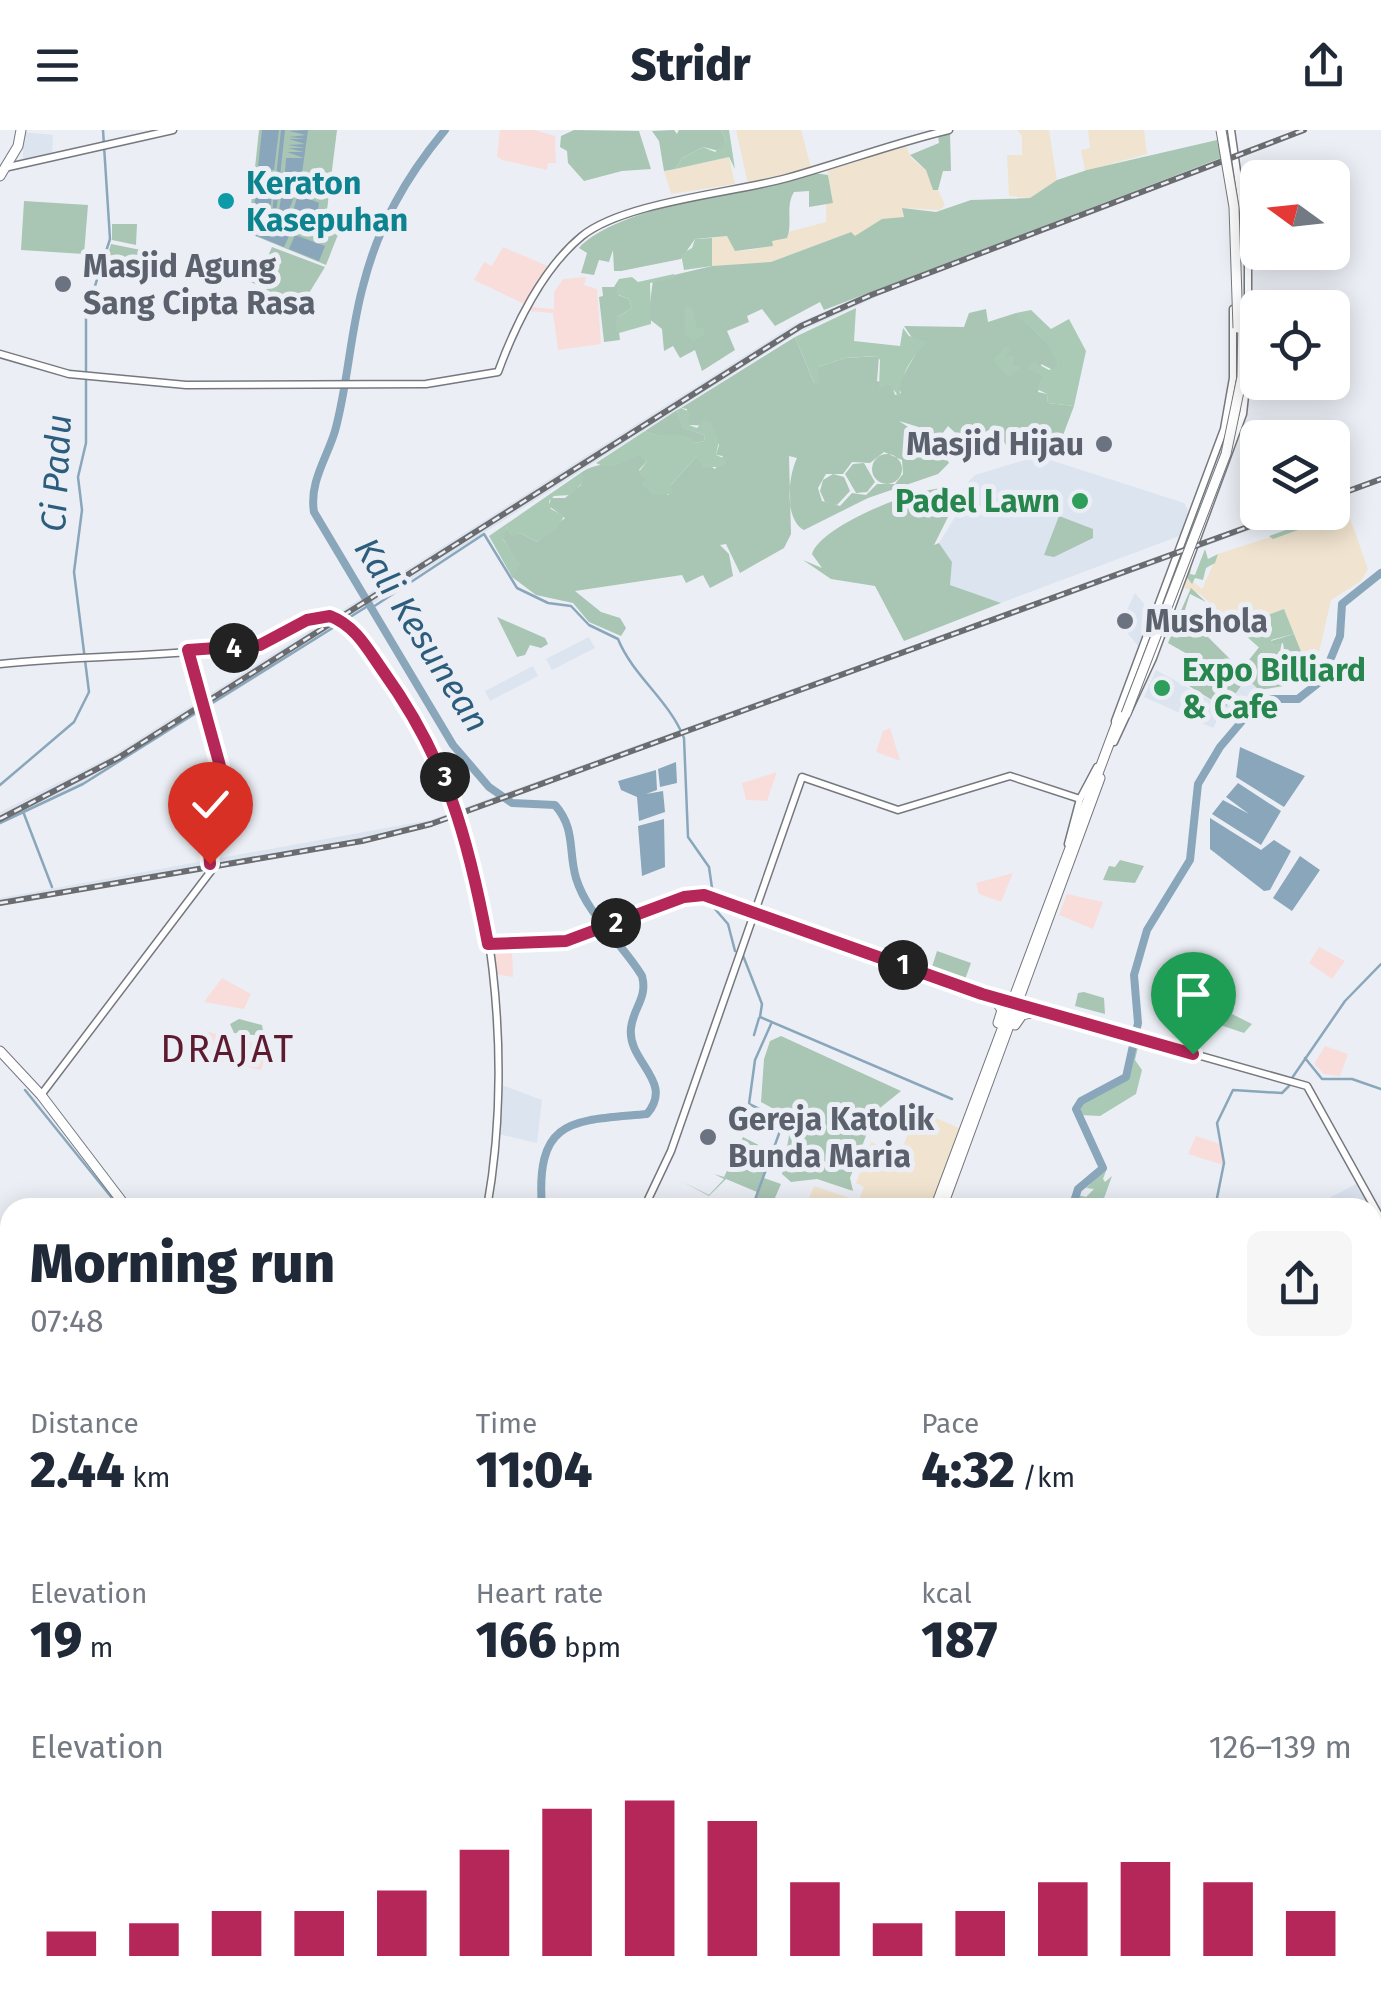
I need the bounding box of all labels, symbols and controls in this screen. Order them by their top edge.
icon: menu [30,38,85,93]
text: Stridr [631,38,750,92]
icon: share [1296,38,1351,93]
north arrow [1240,160,1350,270]
map controls [1240,160,1350,530]
place label: Keraton Kasepuhan [246,164,408,239]
marker: Keraton Kasepuhan [215,190,237,212]
place label: Masjid Agung Sang Cipta Rasa [83,247,315,322]
marker: Masjid Agung Sang Cipta Rasa [52,273,74,295]
button: locate [1240,290,1350,400]
water label: Ci Padu [32,413,80,533]
button: layers [1240,420,1350,530]
place label: Masjid Hijau [906,425,1084,463]
marker: Masjid Hijau [1093,433,1115,455]
place label: Padel Lawn [895,482,1060,520]
marker: Padel Lawn [1069,490,1091,512]
water label: Kali Kesunean [346,530,498,740]
place label: Mushola [1145,602,1268,640]
marker: Mushola [1114,610,1136,632]
pin: 4 [209,623,259,673]
text: 4 [226,631,242,664]
place label: Expo Billiard & Cafe [1182,651,1366,726]
marker: Expo Billiard & Cafe [1151,677,1173,699]
pin: 3 [420,752,470,802]
text: 3 [438,760,452,793]
pin [168,762,253,865]
icon: check [183,777,238,832]
pin: 2 [591,898,641,948]
text: 2 [609,906,623,939]
pin: 1 [878,940,928,990]
text: 1 [897,948,910,981]
pin [1151,952,1236,1055]
icon: arrive [1166,967,1221,1022]
district label: DRAJAT [160,1026,296,1072]
place label: Gereja Katolik Bunda Maria [728,1100,934,1175]
marker: Gereja Katolik Bunda Maria [697,1126,719,1148]
text: Morning run [30,1231,335,1297]
button: share [1247,1231,1352,1336]
text: 07:48 [30,1302,104,1340]
text: Distance [30,1407,139,1440]
text: Time [476,1407,537,1440]
text: Pace [921,1407,979,1440]
text: 2.44 [30,1440,125,1500]
text: 11:04 [476,1440,592,1500]
text: 4:32 [921,1440,1015,1500]
text: km [125,1461,171,1494]
text: /km [1015,1461,1075,1494]
text: Elevation [30,1577,147,1610]
text: Heart rate [476,1577,603,1610]
text: kcal [921,1577,972,1610]
text: 19 [30,1610,82,1670]
text: 166 [476,1610,557,1670]
text: 187 [921,1610,997,1670]
text: m [82,1631,114,1664]
text: bpm [557,1631,621,1664]
text: Elevation [30,1728,164,1766]
text: 126–139 m [1209,1728,1352,1766]

